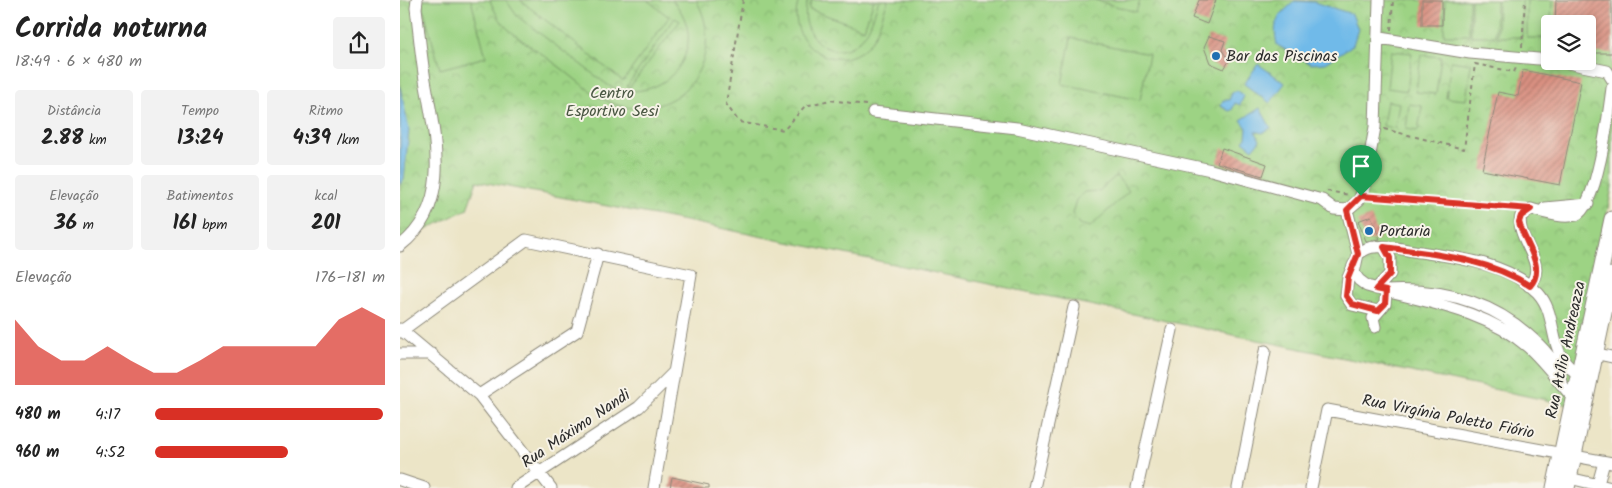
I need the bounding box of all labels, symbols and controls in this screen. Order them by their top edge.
text: Corrida noturna [15,7,207,52]
map controls [1541,15,1596,70]
button: layers [1541,15,1596,70]
button: share [333,17,385,69]
place label: Bar das Piscinas [1226,44,1337,69]
text: 18:49 · 6 × 480 m [15,49,142,74]
marker: Bar das Piscinas [1210,50,1222,62]
park label: Centro Esportivo Sesi [565,81,660,124]
text: Distância [47,100,101,122]
text: Tempo [181,100,219,122]
text: Ritmo [309,100,343,122]
text: 2.88 [41,122,83,155]
text: 13:24 [177,122,223,155]
text: 4:39 [292,122,331,155]
text: km [83,129,107,151]
text: /km [331,129,360,151]
pin [1340,145,1382,196]
icon: arrive [1347,152,1375,180]
text: Elevação [49,185,99,207]
text: Batimentos [167,185,233,207]
text: kcal [315,185,337,207]
text: 36 [54,207,77,240]
text: 161 [173,207,197,240]
text: 201 [311,207,341,240]
text: m [77,214,94,236]
text: bpm [197,214,227,236]
place label: Portaria [1379,219,1431,244]
marker: Portaria [1363,225,1375,237]
text: Elevação [15,265,72,290]
text: 176–181 m [315,265,385,290]
street label: Rua Atílio Andreazza [1539,279,1593,421]
street label: Rua Máximo Nandi [516,383,637,475]
street label: Rua Virgínia Poletto Fiório [1360,388,1536,446]
text: 480 m [15,402,61,427]
text: 4:17 [95,402,120,427]
text: 960 m [15,440,59,465]
text: 4:52 [95,440,126,465]

